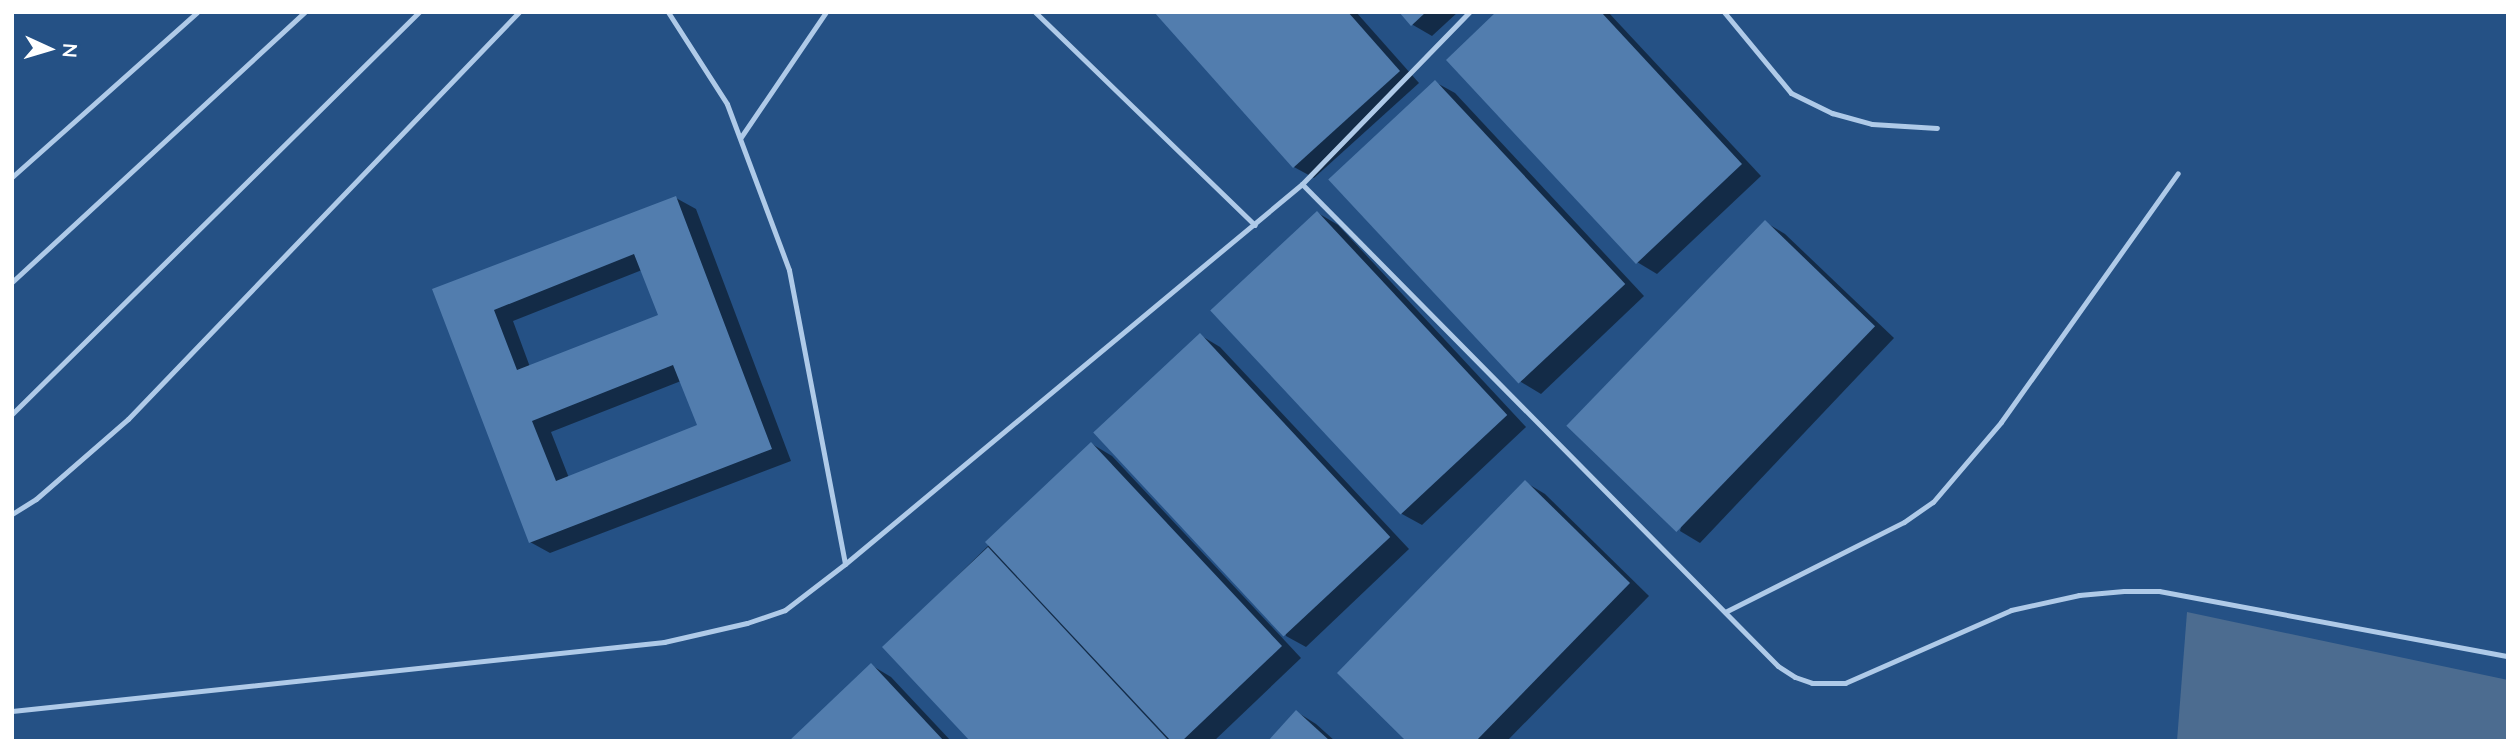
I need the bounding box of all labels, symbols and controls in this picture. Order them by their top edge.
north arrow [14,14,84,84]
text: N [58,42,82,59]

